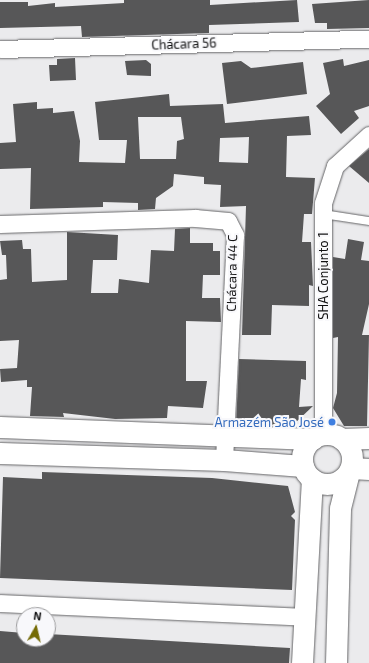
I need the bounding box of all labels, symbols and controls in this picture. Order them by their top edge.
street label: Chácara 56 [151,35,217,53]
street label: SHA Conjunto 1 [315,232,331,320]
street label: Chácara 44 C [224,234,240,312]
place label: Armazém São José [214,414,324,430]
marker: Armazém São José [327,417,337,427]
north arrow [16,607,56,647]
text: N [33,609,42,623]

